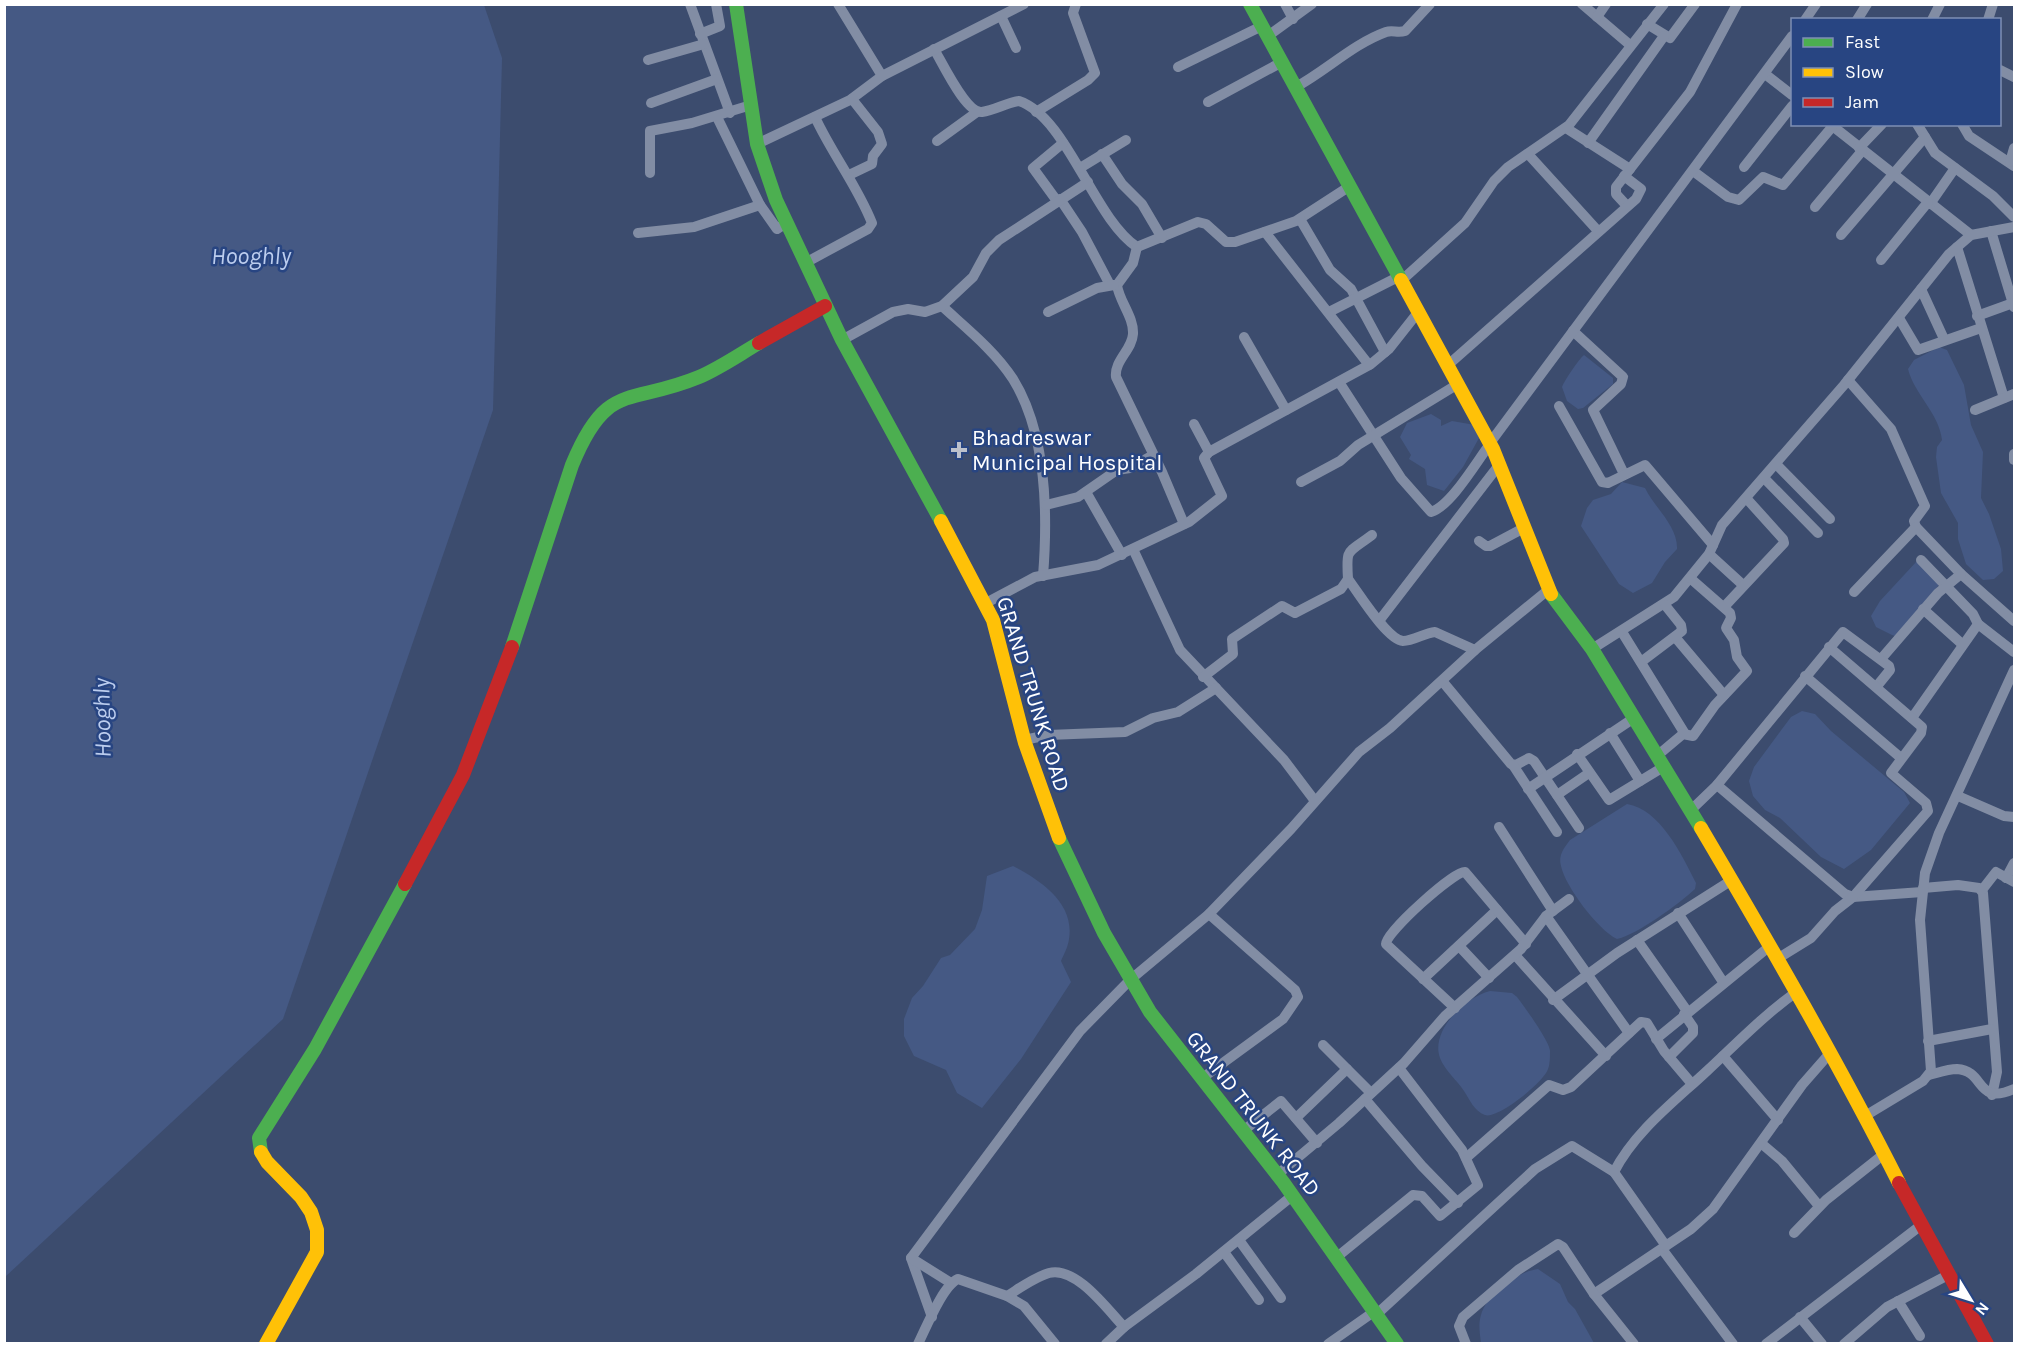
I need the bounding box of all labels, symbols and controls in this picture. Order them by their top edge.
legend [1791,18,2001,126]
text: Fast [1845,31,1880,53]
text: Slow [1845,61,1884,83]
text: Jam [1845,91,1879,113]
water label: Hooghly [211,242,291,270]
place label: Bhadreswar Municipal Hospital [972,425,1162,476]
marker: Bhadreswar Municipal Hospital [950,441,968,459]
street label: GRAND TRUNK ROAD [991,594,1075,795]
water label: Hooghly [87,677,117,758]
street label: GRAND TRUNK ROAD [1181,1026,1326,1201]
north arrow [1941,1270,2001,1330]
text: N [1971,1299,1993,1319]

